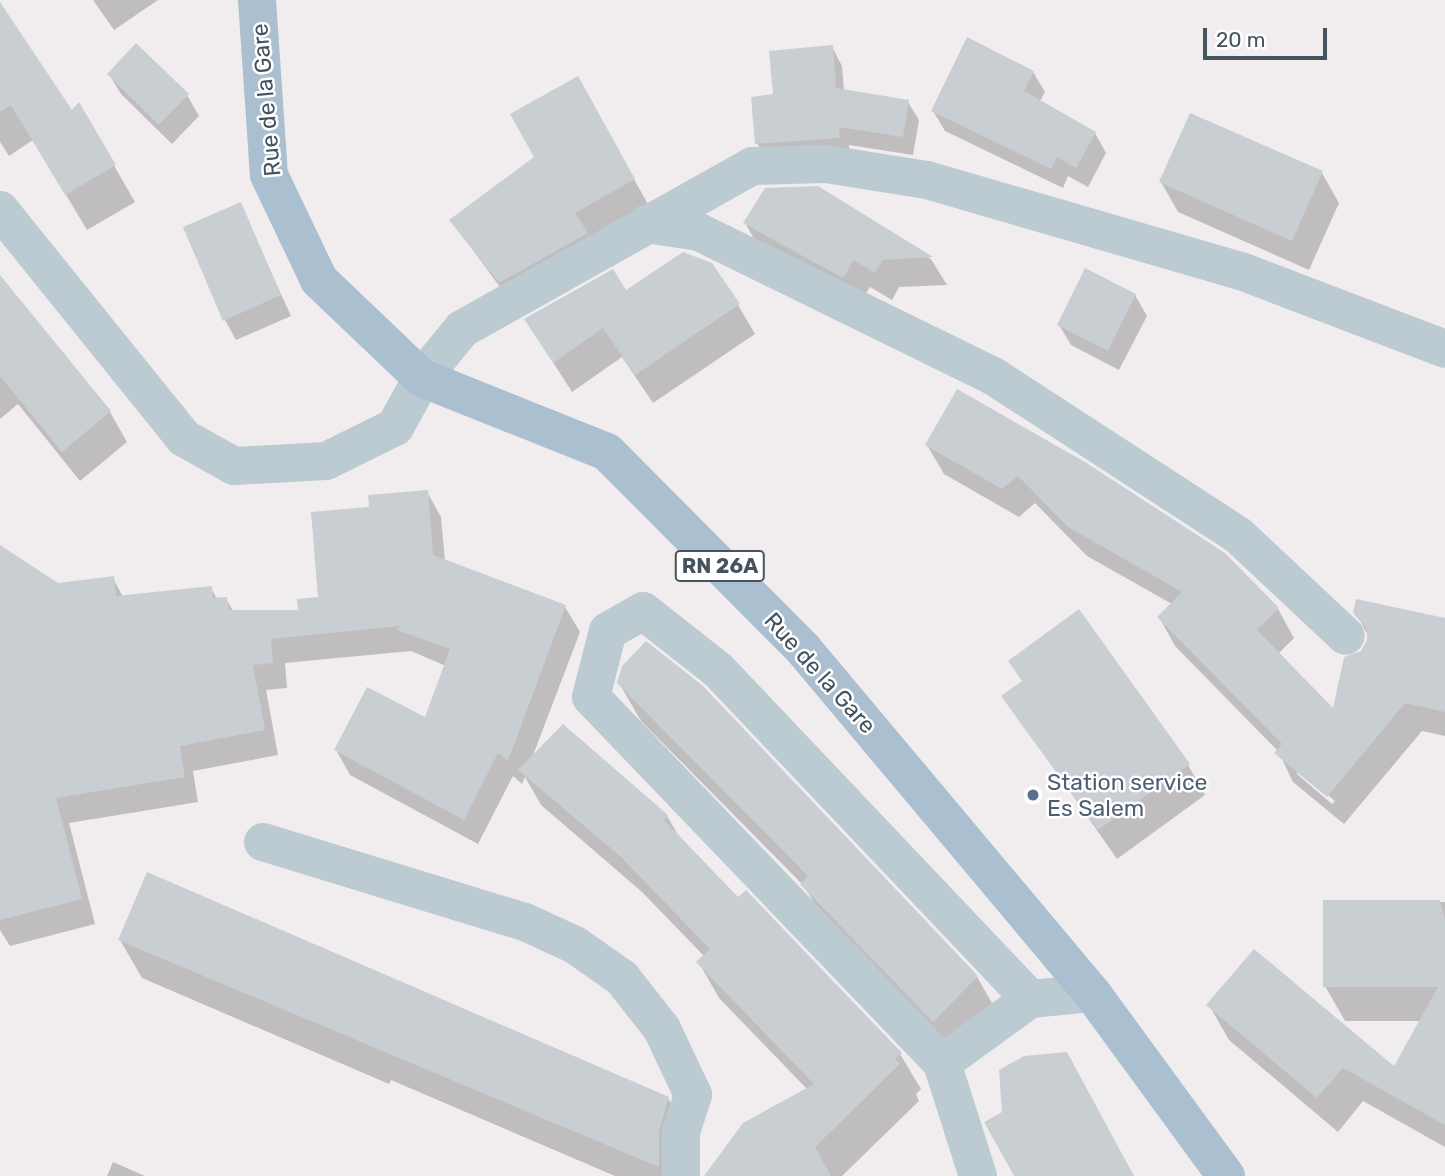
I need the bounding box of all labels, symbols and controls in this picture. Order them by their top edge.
scale bar [1207,14,1331,58]
street label: Rue de la Gare [246,22,286,178]
text: 20 m [1216,27,1265,52]
road number: RN 26A [674,548,766,584]
street label: Rue de la Gare [758,607,882,739]
place label: Station service Es Salem [1047,768,1207,822]
marker: Station service Es Salem [1025,787,1041,803]

